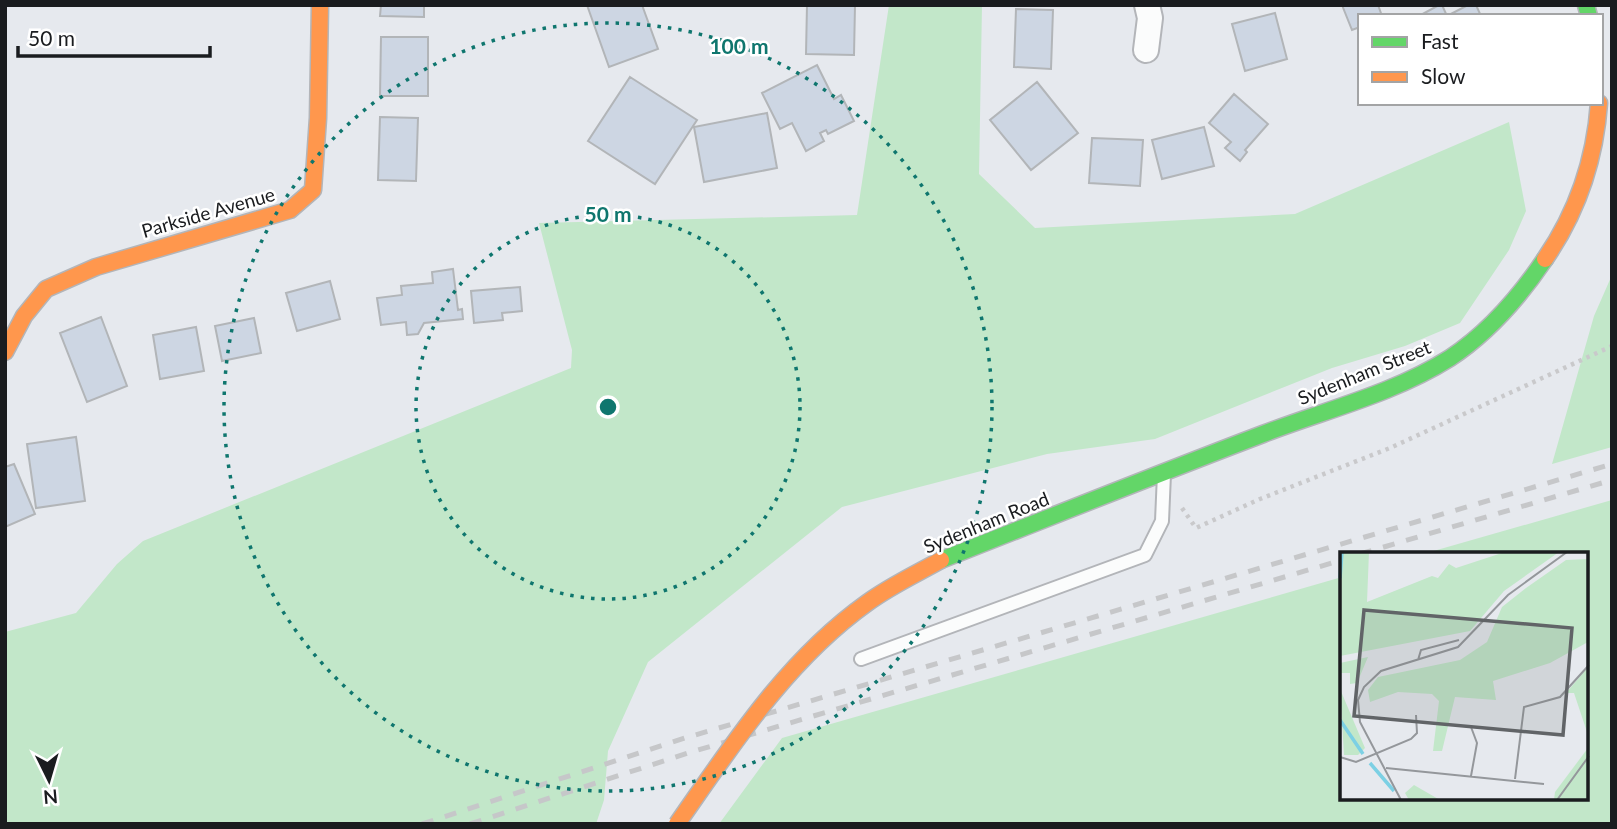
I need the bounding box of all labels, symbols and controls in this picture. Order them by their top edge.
scale bar [18,14,210,58]
legend [1358,14,1603,105]
text: 50 m [28,25,75,50]
text: Fast [1421,28,1459,53]
text: 100 m [709,33,769,58]
text: Slow [1421,63,1466,88]
street label: Parkside Avenue [139,182,277,242]
text: 50 m [584,201,632,226]
street label: Sydenham Street [1294,335,1434,409]
centre of rings [596,395,620,419]
street label: Sydenham Road [920,486,1052,558]
inset map [1340,552,1589,801]
north arrow [14,745,84,815]
text: N [42,785,59,810]

